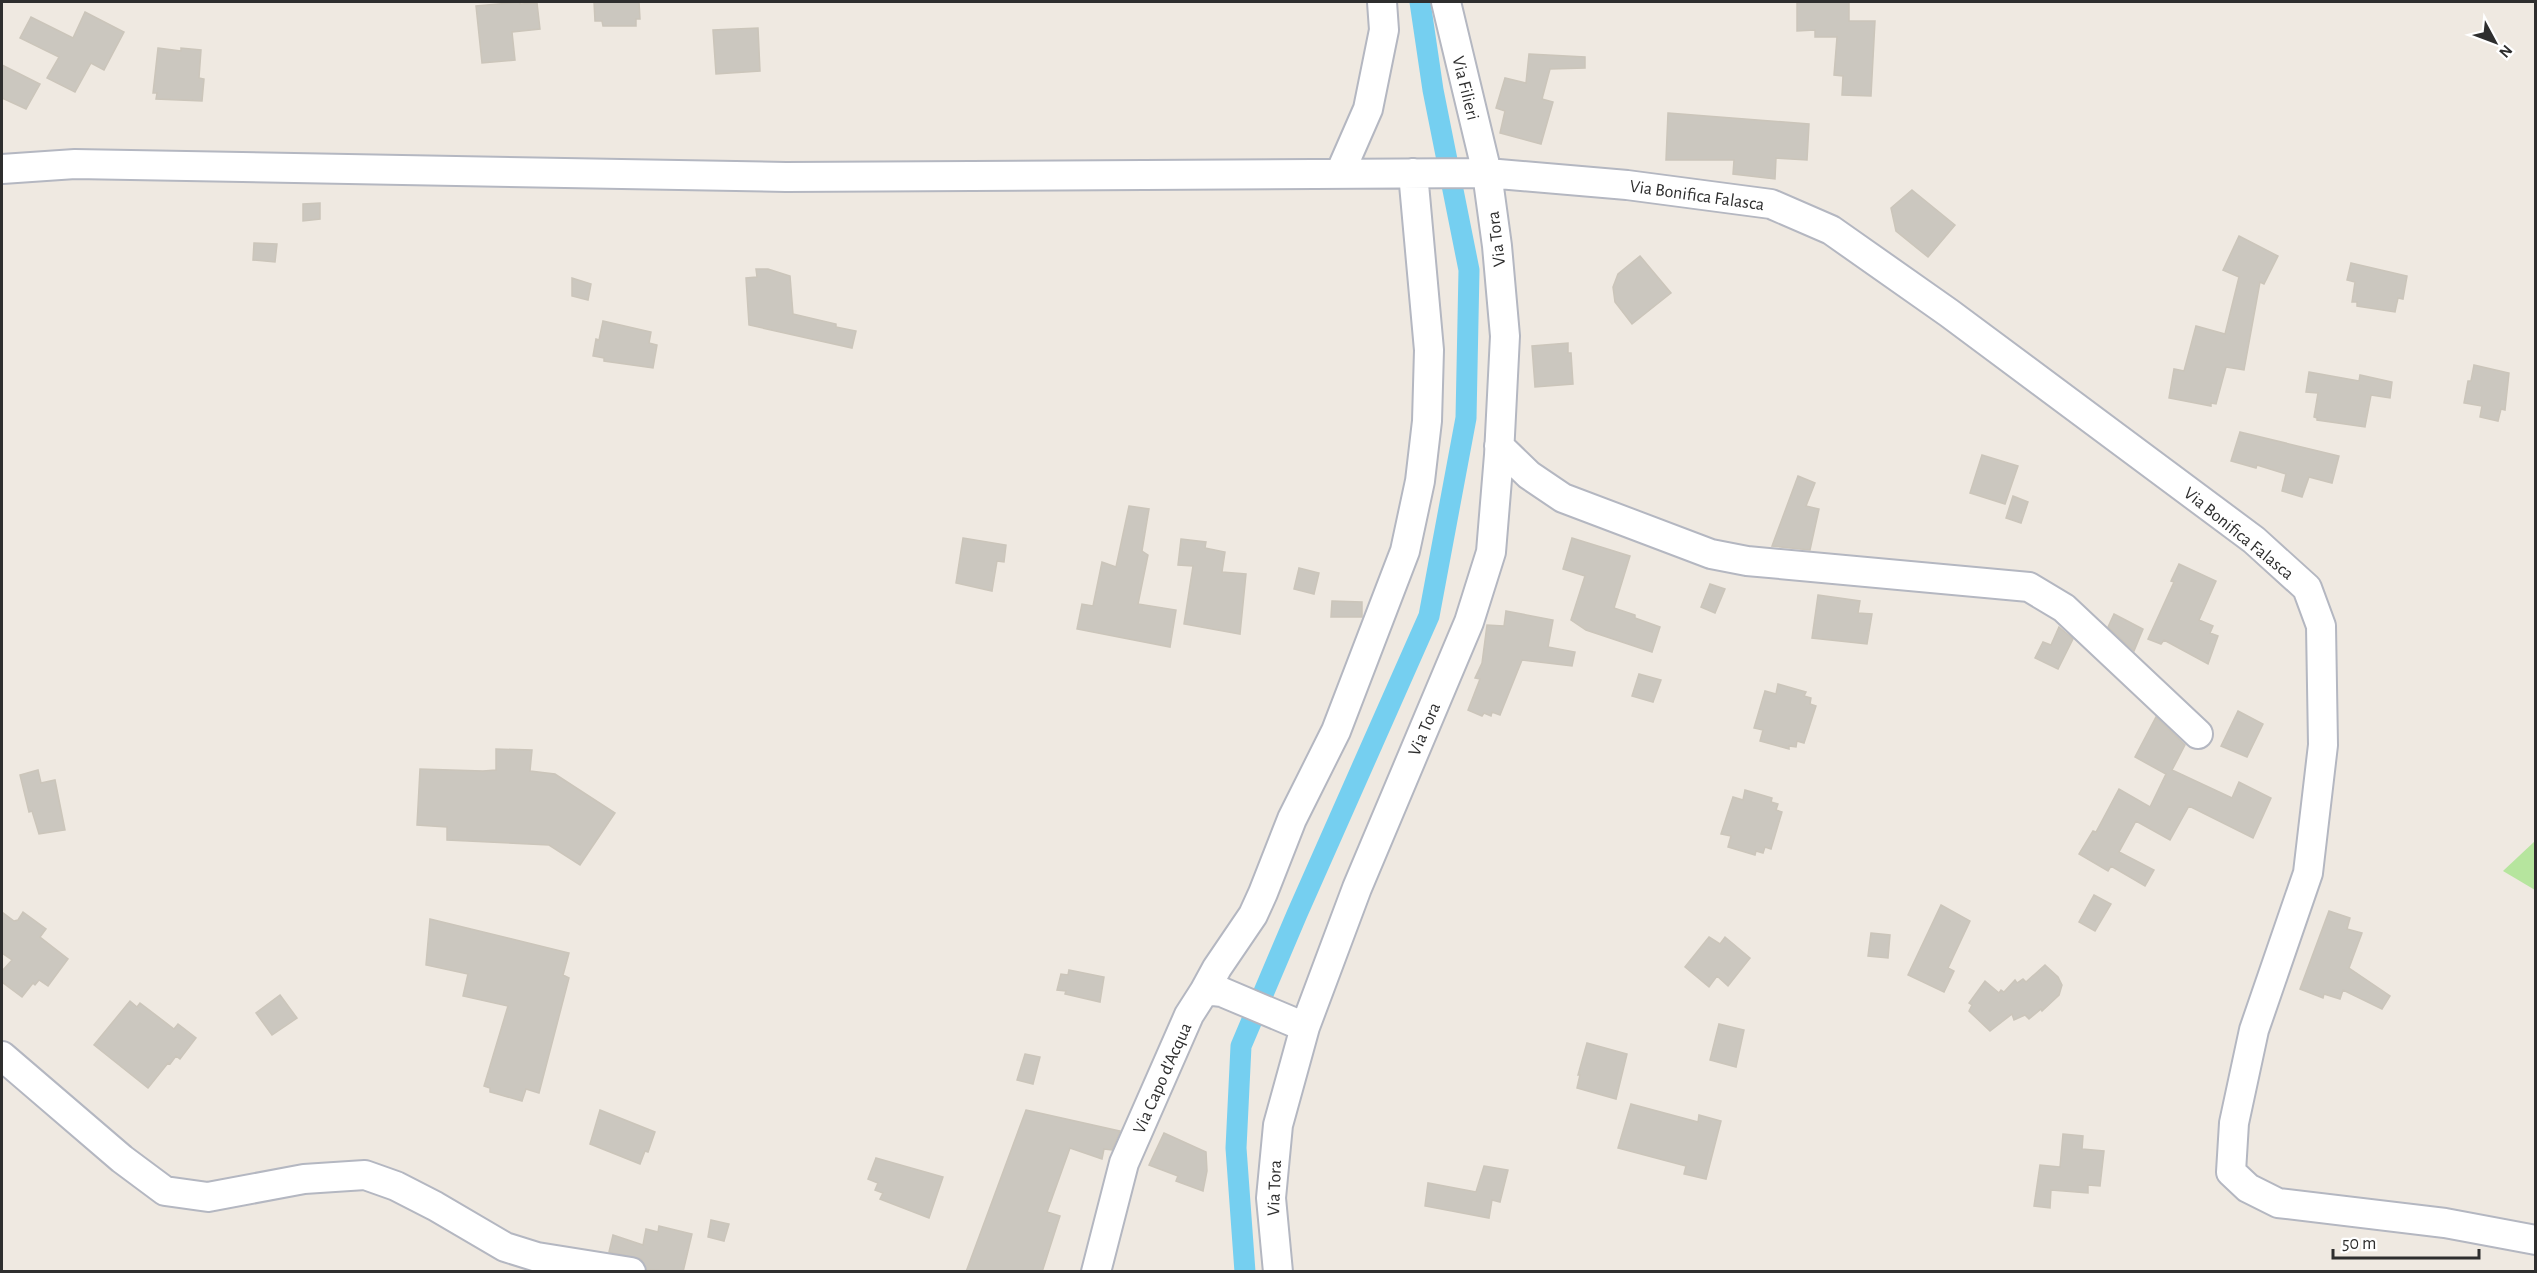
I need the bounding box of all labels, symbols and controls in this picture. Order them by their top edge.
north arrow [2465,12,2525,72]
text: N [2496,42,2515,61]
street label: Via Filieri [1448,54,1482,122]
street label: Via Bonifica Falasca [1628,178,1765,214]
street label: Via Tora [1485,210,1509,268]
street label: Via Bonifica Falasca [2180,484,2297,583]
street label: Via Tora [1406,700,1444,759]
street label: Via Capo d'Acqua [1130,1020,1195,1137]
street label: Via Tora [1265,1160,1285,1216]
scale bar [2333,1222,2478,1260]
text: 50 m [2342,1235,2376,1253]

